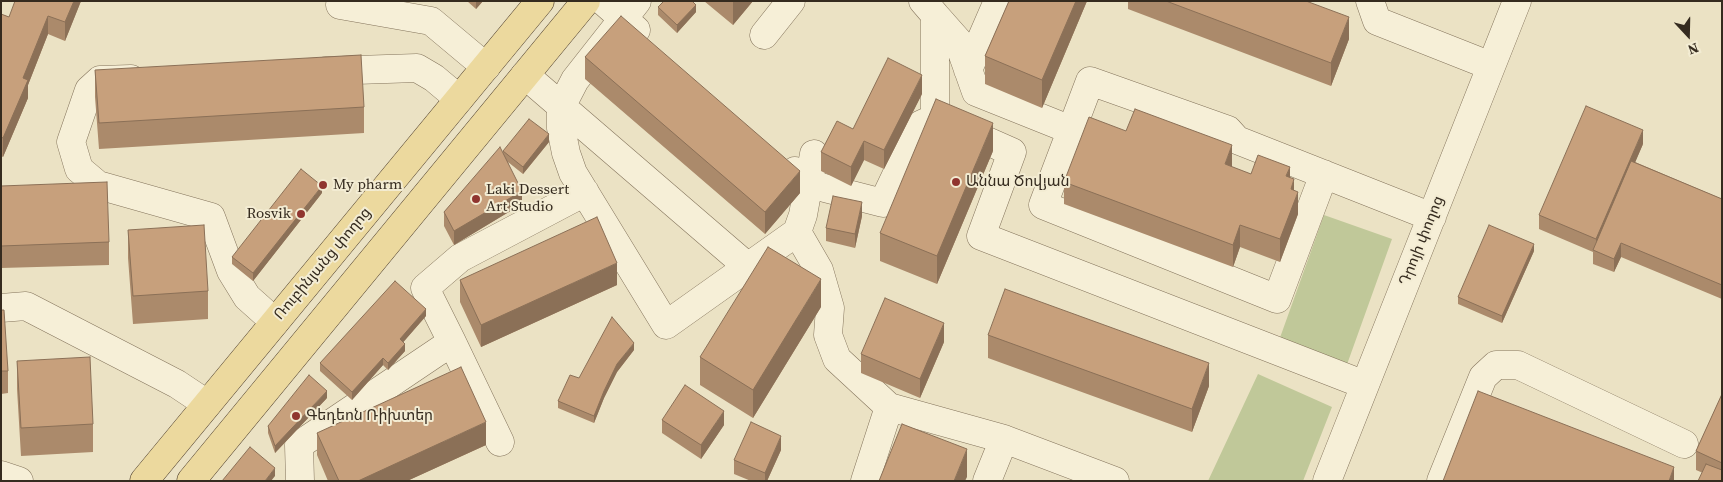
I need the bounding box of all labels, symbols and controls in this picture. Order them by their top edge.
north arrow [1663,10,1713,60]
text: N [1685,38,1702,60]
place label: Աննա Ծովյան [966,173,1070,191]
place label: My pharm [333,176,402,194]
marker: Աննա Ծովյան [950,176,962,188]
marker: My pharm [317,179,329,191]
place label: Laki Dessert Art Studio [486,181,569,216]
marker: Laki Dessert Art Studio [470,193,482,205]
street label: Դրոյի փողոց [1396,193,1448,289]
street label: Ռուբինյանց փողոց [271,204,375,324]
place label: Rosvik [246,205,291,223]
marker: Rosvik [295,208,307,220]
place label: Գեդեոն Ռիխտեր [306,407,433,425]
marker: Գեդեոն Ռիխտեր [290,410,302,422]

